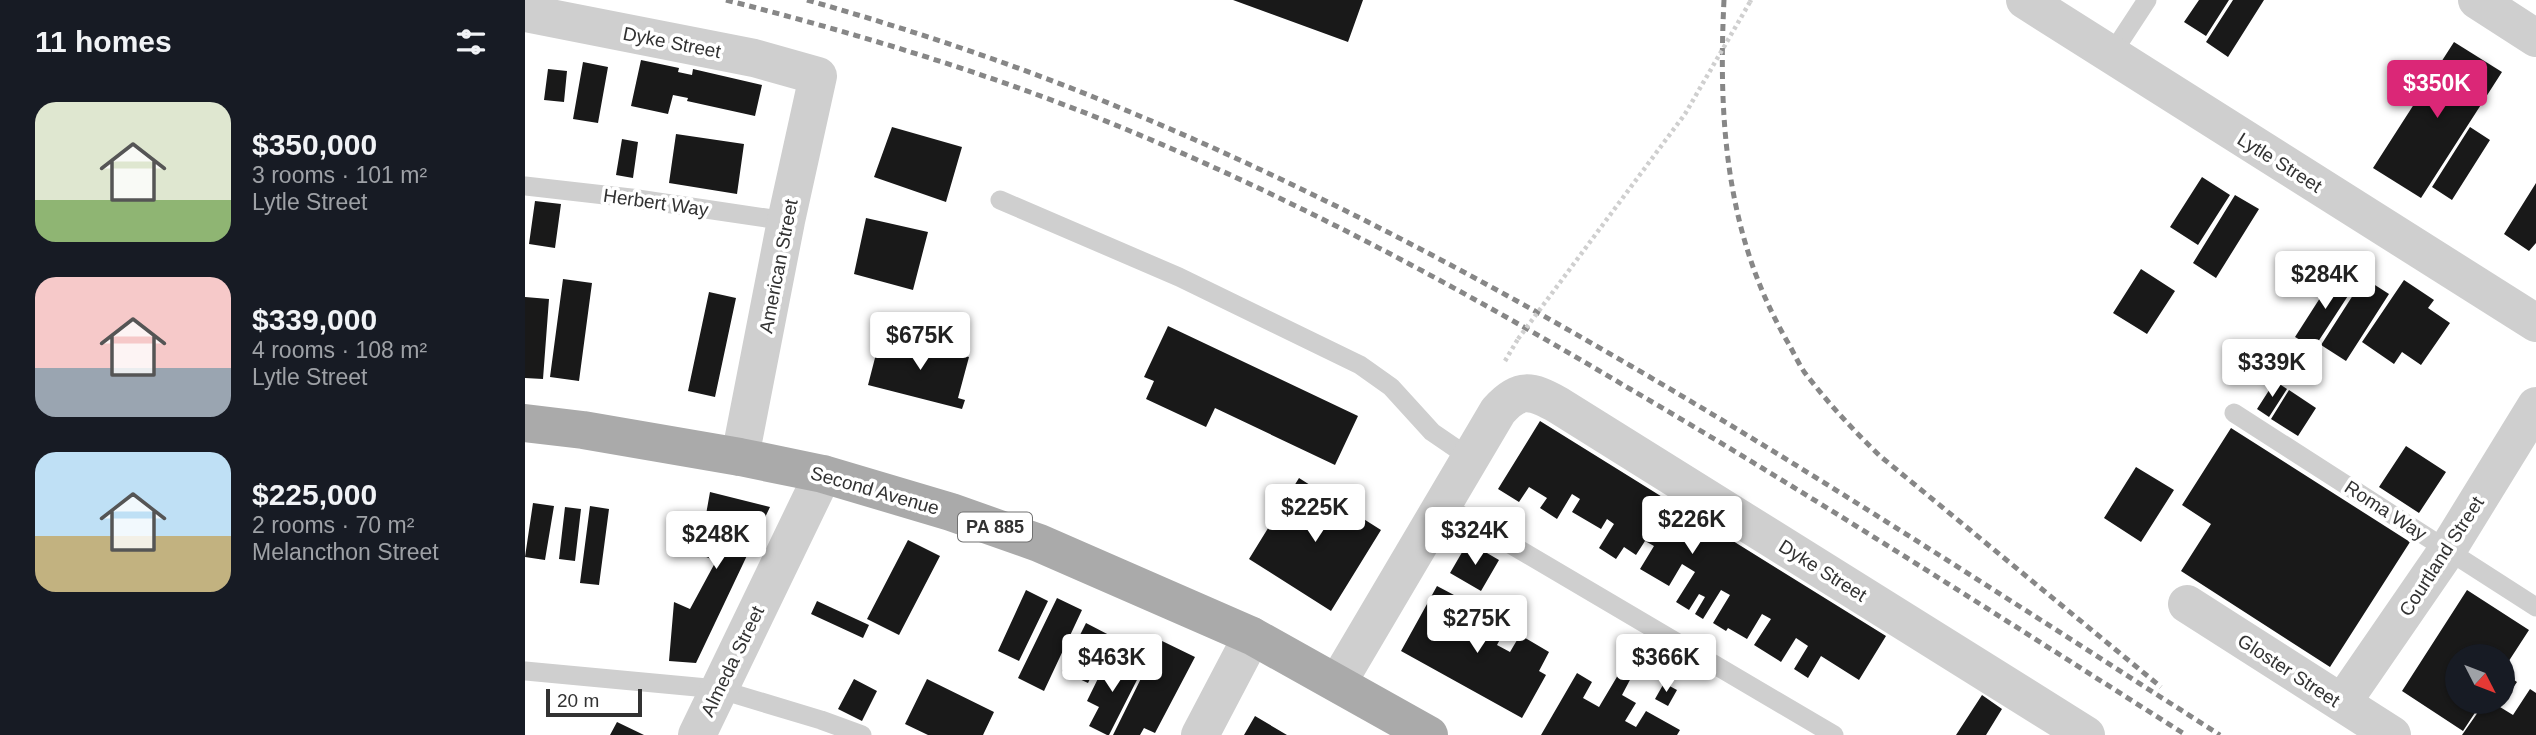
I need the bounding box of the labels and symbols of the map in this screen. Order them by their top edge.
street label: Dyke Street [621,23,723,62]
pin: $350K [2388,60,2486,120]
street label: Lytle Street [2234,128,2326,197]
street label: Herbert Way [602,185,710,220]
street label: American Street [755,197,802,335]
pin: $284K [2276,252,2374,311]
pin: $675K [871,312,969,372]
pin: $339K [2223,340,2321,399]
street label: Second Avenue [808,462,942,519]
street label: Roma Way [2341,476,2431,545]
pin: $225K [1266,484,1364,544]
street label: Courtland Street [2395,492,2488,620]
pin: $226K [1643,496,1741,556]
pin: $324K [1426,508,1524,567]
pin: $248K [667,512,765,571]
road number: PA 885 [958,512,1032,542]
street label: Dyke Street [1775,535,1871,606]
pin: $275K [1428,596,1526,655]
street label: Almeda Street [697,602,769,720]
street label: Gloster Street [2234,630,2344,712]
pin: $463K [1063,634,1161,694]
pin: $366K [1617,634,1715,694]
north arrow [2445,644,2515,714]
scale bar [546,686,642,718]

